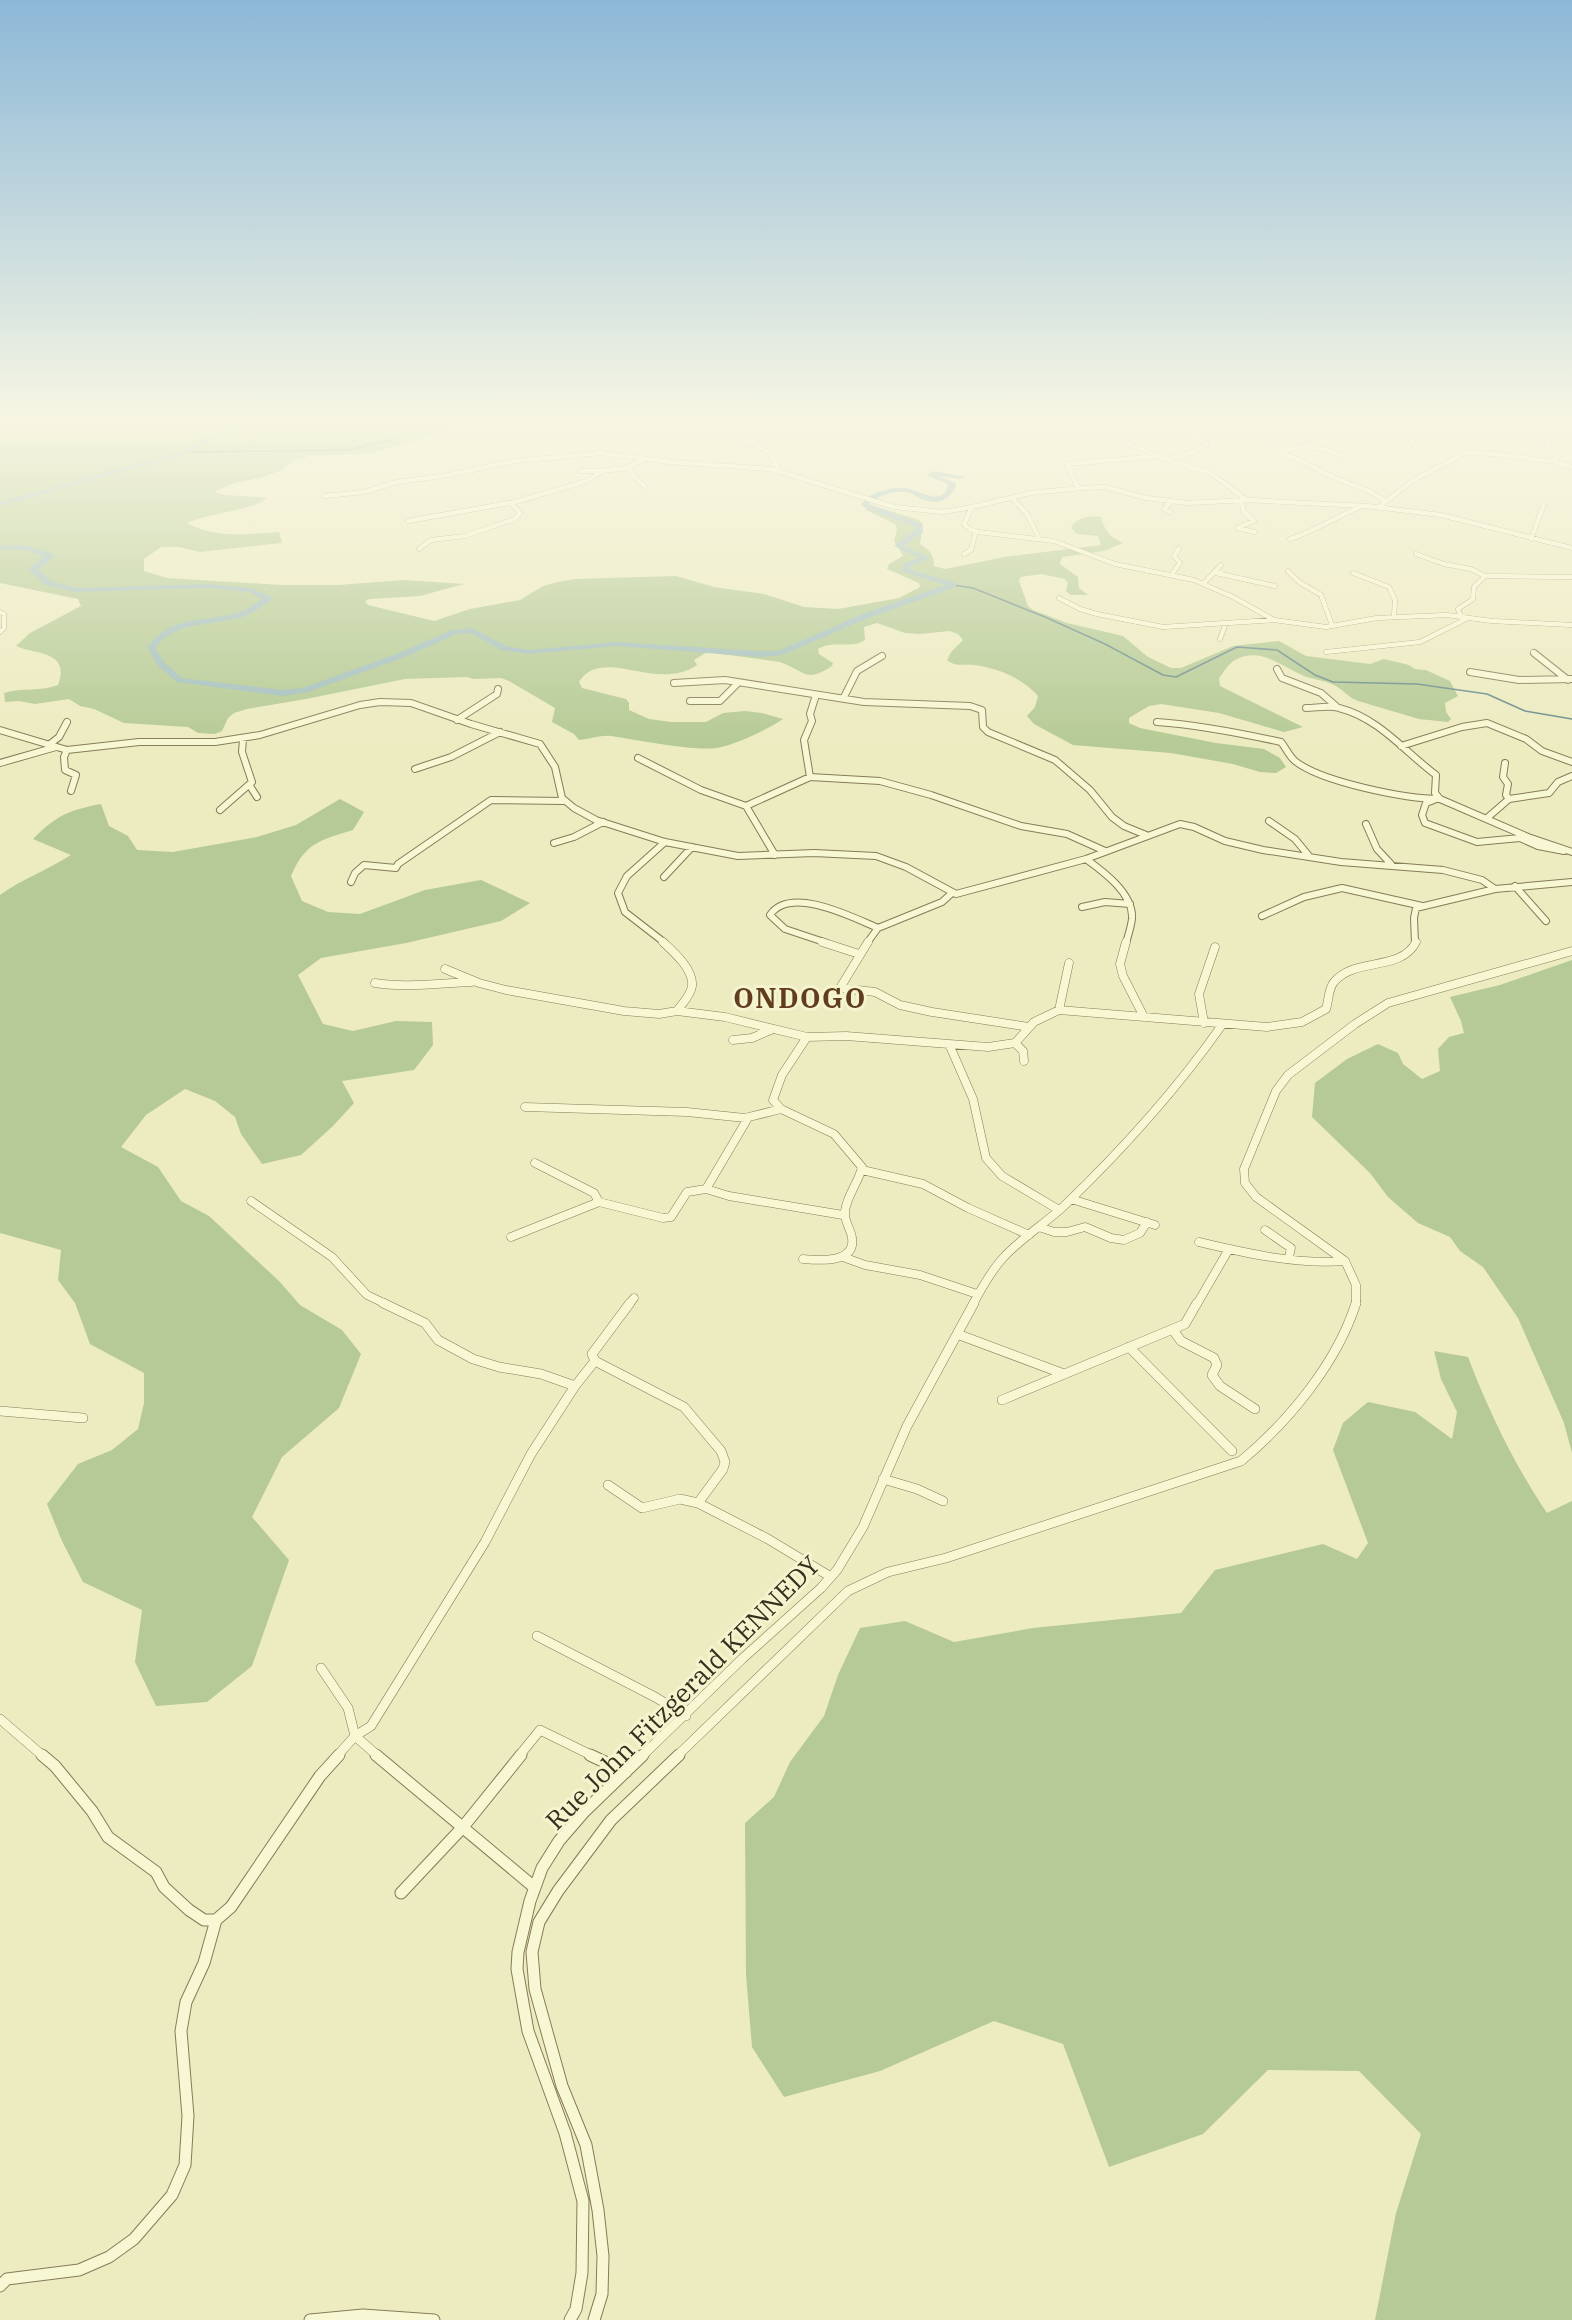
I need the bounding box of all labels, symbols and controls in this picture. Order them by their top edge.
district label: ONDOGO [733,980,867,1015]
street label: Rue John Fitzgerald KENNEDY [538,1548,826,1836]

